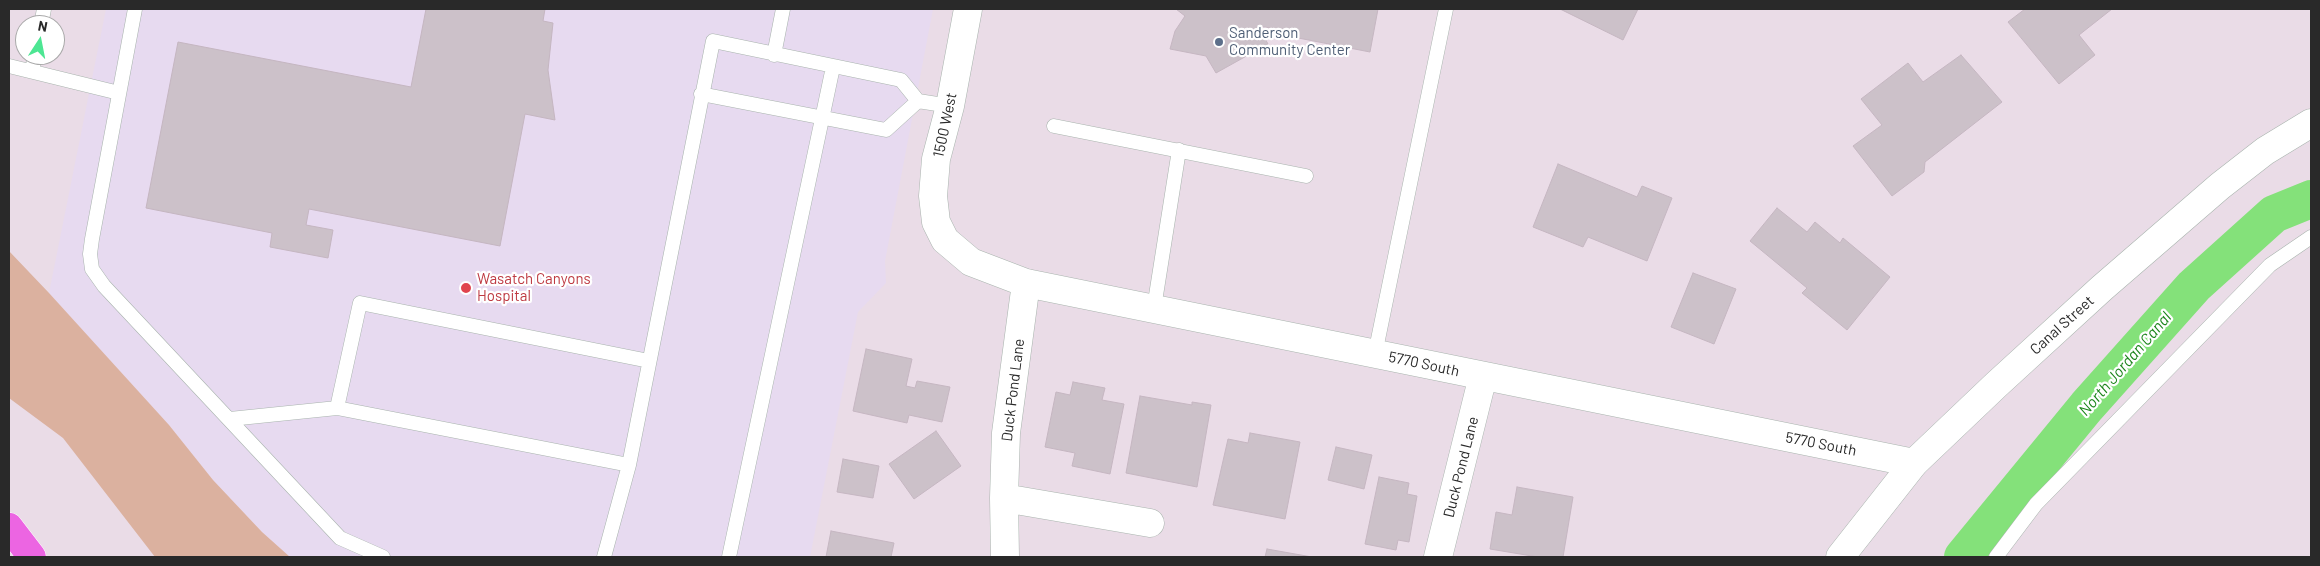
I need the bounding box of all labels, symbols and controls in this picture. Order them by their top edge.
north arrow [15,15,65,65]
text: N [37,17,49,35]
place label: Sanderson Community Center [1229,24,1350,59]
marker: Sanderson Community Center [1213,36,1225,48]
street label: 1500 West [929,91,961,159]
place label: Wasatch Canyons Hospital [477,270,591,305]
marker: Wasatch Canyons Hospital [459,281,473,295]
street label: Canal Street [2026,292,2098,358]
water label: North Jordan Canal [2075,308,2175,420]
street label: Duck Pond Lane [998,338,1028,442]
street label: 5770 South [1387,348,1461,380]
street label: Duck Pond Lane [1440,415,1482,519]
street label: 5770 South [1784,428,1858,460]

